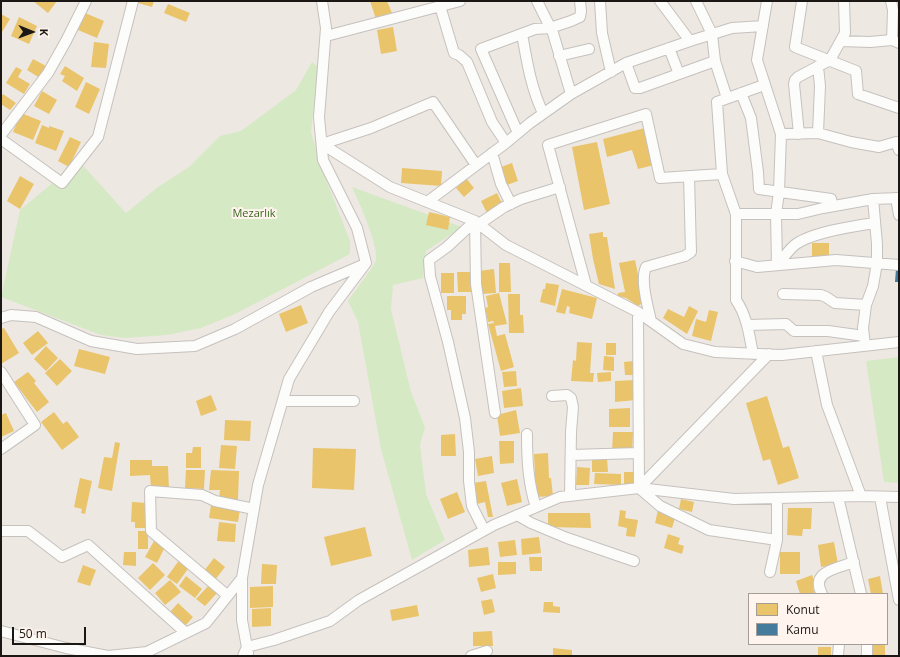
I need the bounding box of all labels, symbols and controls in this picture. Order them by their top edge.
north arrow [12,12,52,52]
text: K [37,28,52,36]
park label: Mezarlık [232,207,276,221]
legend [748,593,888,645]
text: Konut [786,601,820,618]
scale bar [14,619,88,645]
text: Kamu [786,621,818,638]
text: 50 m [19,625,47,642]

